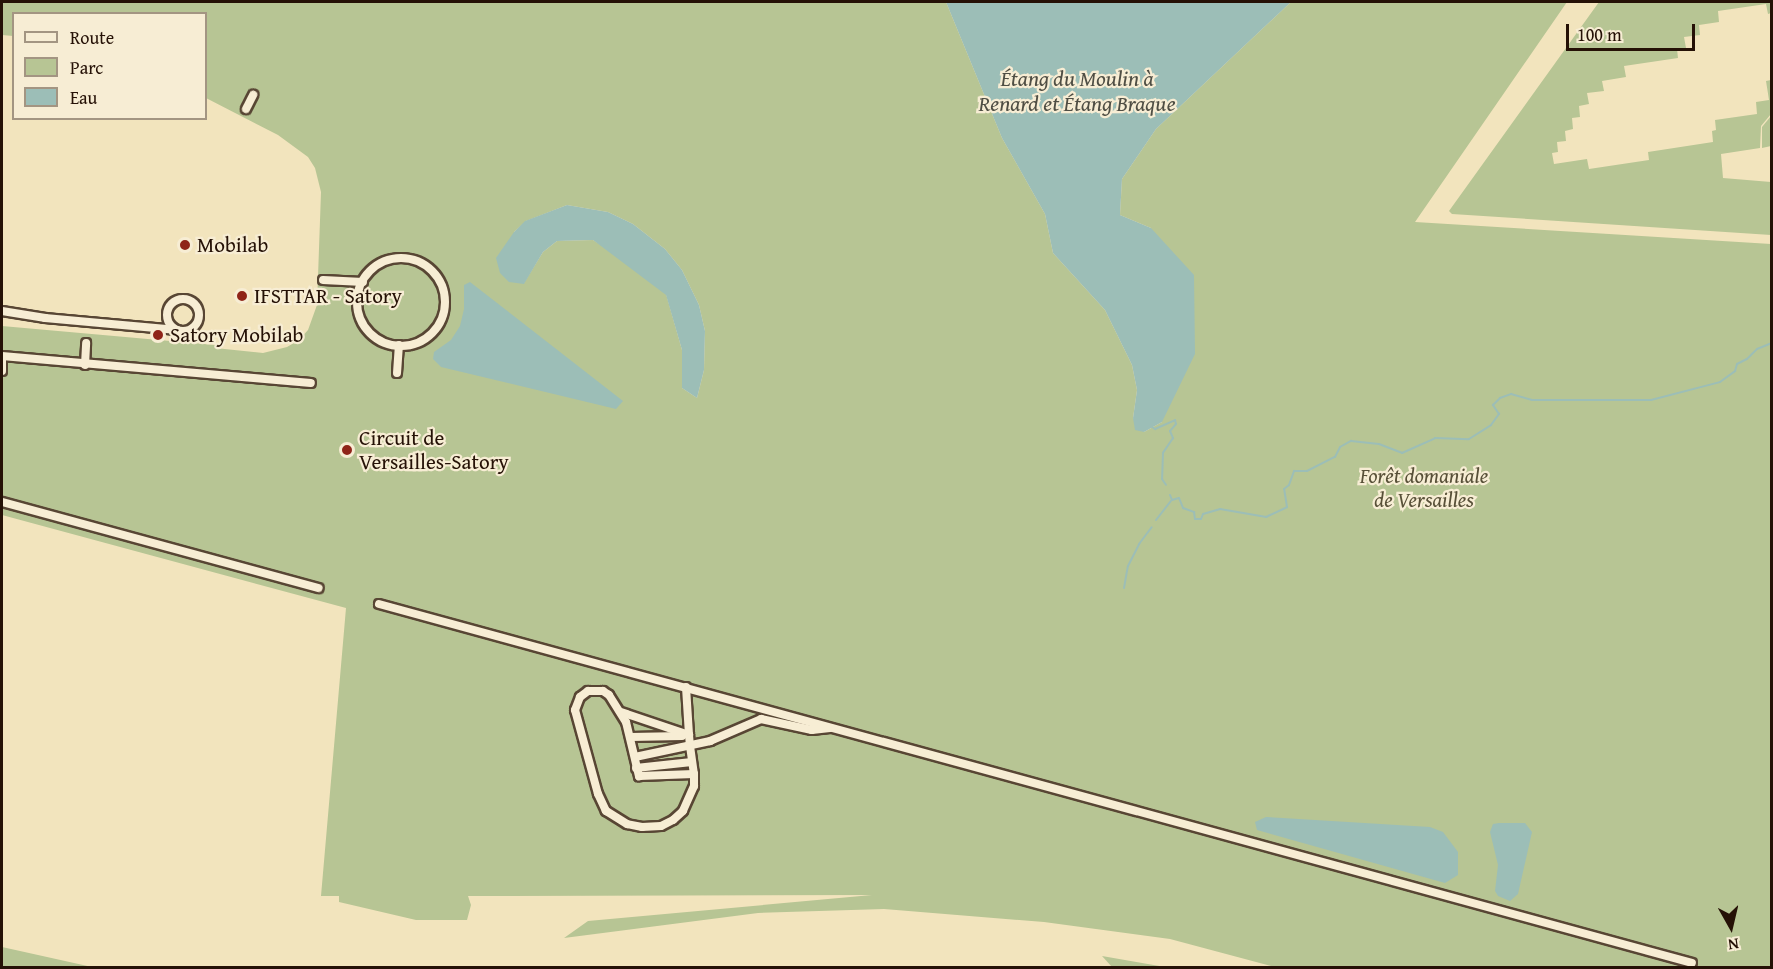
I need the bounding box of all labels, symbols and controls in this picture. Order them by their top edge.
legend [12,12,207,120]
scale bar [1569,12,1698,50]
text: 100 m [1577,21,1622,48]
text: Route [70,24,114,51]
text: Parc [70,54,103,81]
water label: Étang du Moulin à Renard et Étang Braque [978,65,1176,116]
text: Eau [70,84,97,111]
place label: Mobilab [197,232,268,258]
marker: Mobilab [178,238,192,252]
place label: IFSTTAR - Satory [254,283,402,309]
marker: IFSTTAR - Satory [235,289,249,303]
place label: Satory Mobilab [170,322,303,348]
marker: Satory Mobilab [151,328,165,342]
place label: Circuit de Versailles-Satory [359,425,509,475]
marker: Circuit de Versailles-Satory [340,443,354,457]
park label: Forêt domaniale de Versailles [1360,463,1488,513]
north arrow [1701,897,1761,957]
text: N [1727,932,1740,957]

